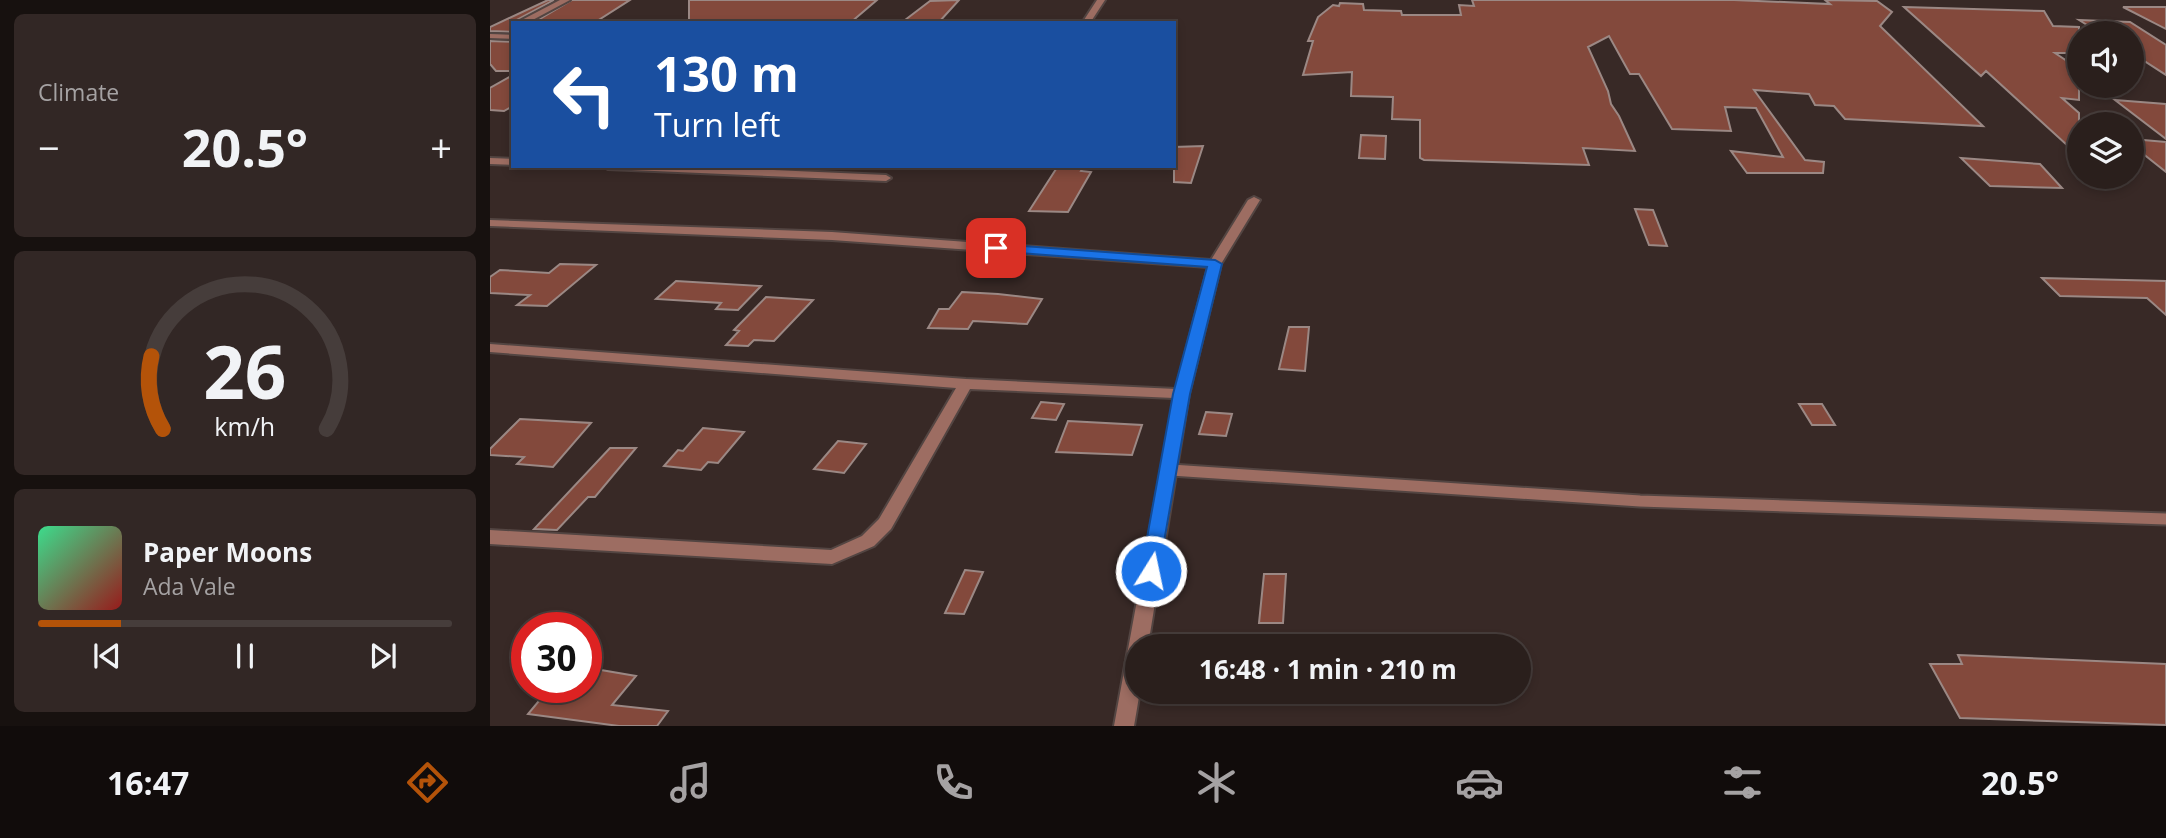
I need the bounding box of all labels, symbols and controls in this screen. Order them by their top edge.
map controls [2067,21,2144,189]
button: sound [2067,21,2144,98]
text: 130 m [654,40,799,106]
icon: left [539,49,630,140]
text: Climate [38,76,119,108]
text: Turn left [654,103,780,146]
text: 20.5° [182,111,308,182]
button: layers [2067,112,2144,189]
text: − [38,121,60,173]
text: + [430,121,452,173]
pin [966,218,1026,278]
icon: arrive [977,229,1015,267]
text: 26 [203,321,287,420]
text: km/h [215,409,275,443]
text: Paper Moons [143,534,312,570]
position arrow [1114,534,1188,608]
text: Ada Vale [143,570,236,602]
speed limit sign: 30 [511,612,602,703]
icon: previous [88,637,126,675]
icon: pause [226,637,264,675]
icon: next [364,637,402,675]
text: 16:48 · 1 min · 210 m [1199,651,1457,687]
icon: directions [403,758,452,807]
icon: music [666,758,715,807]
icon: phone [929,758,978,807]
icon: climate [1192,758,1241,807]
icon: car [1455,758,1504,807]
icon: filters [1718,758,1767,807]
text: 16:47 [107,761,189,804]
text: 20.5° [1981,761,2059,804]

